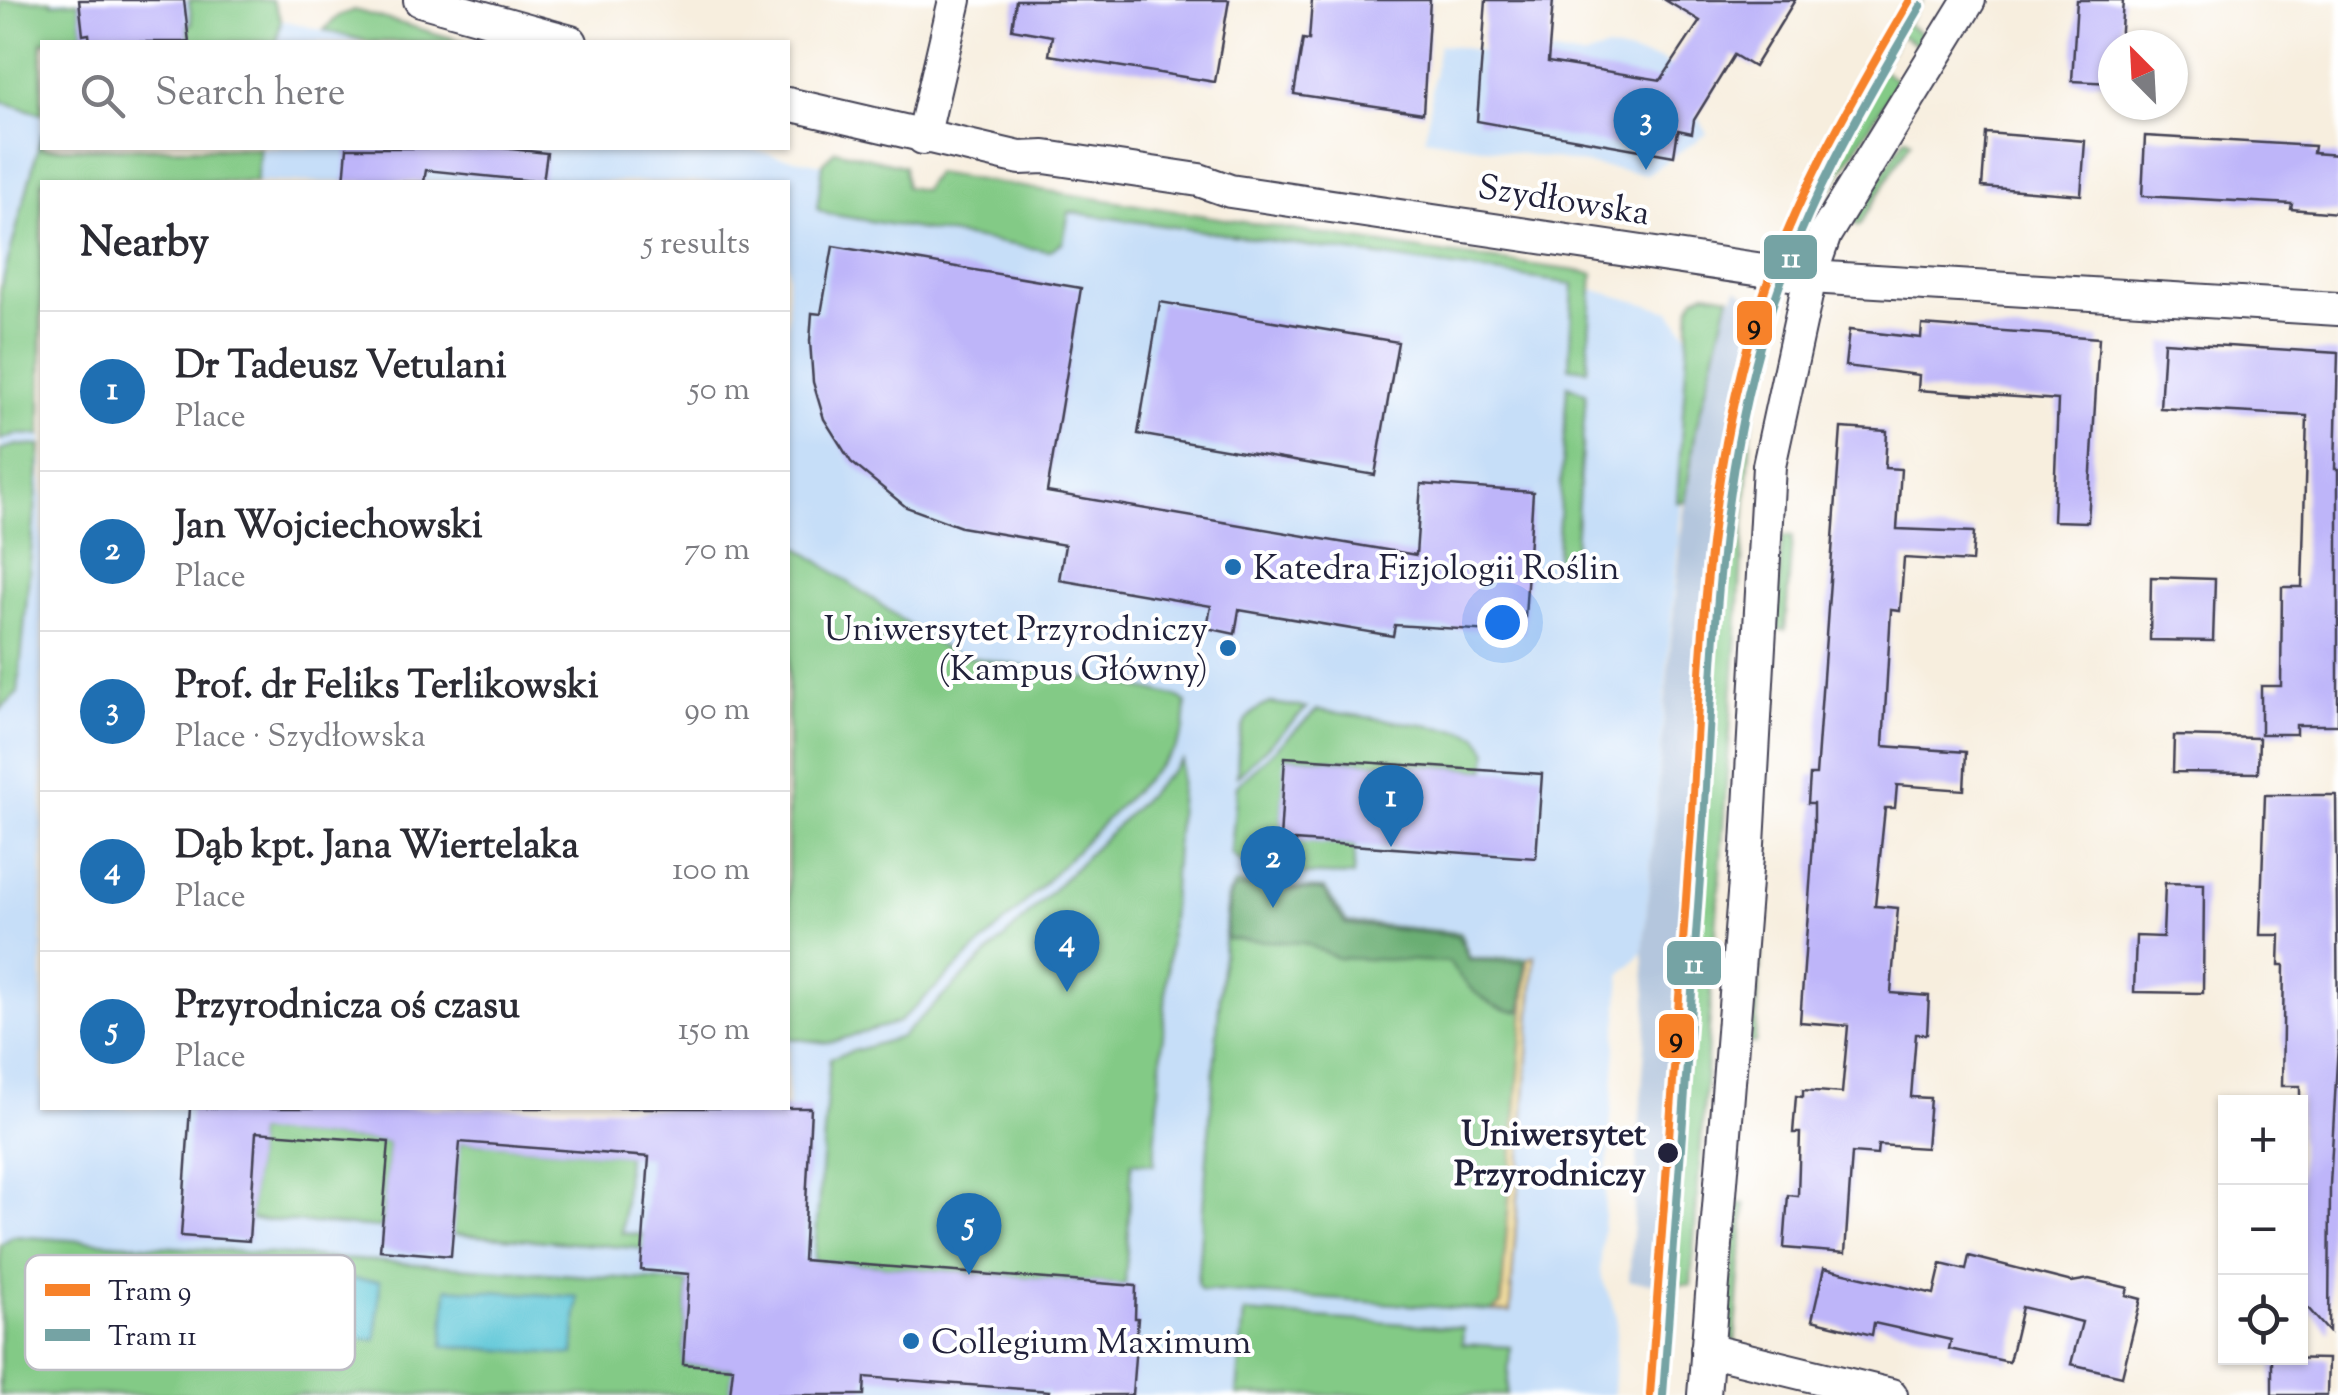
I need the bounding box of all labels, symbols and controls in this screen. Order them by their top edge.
north arrow [2098,30,2188,120]
search box [40,40,790,150]
icon: search [75,68,130,123]
text: Search here [155,68,346,122]
pin: 3 [1614,88,1678,170]
street label: Szydłowska [1474,164,1653,241]
text: Nearby [80,215,209,275]
text: 5 results [642,222,750,268]
line badge: 11 [1762,233,1819,281]
text: 11 [1781,240,1801,280]
line badge: 9 [1735,299,1774,347]
text: 9 [1747,306,1761,346]
text: Dr Tadeusz Vetulani [175,341,507,395]
text: 1 [107,368,118,414]
text: 50 m [689,368,750,414]
text: Place [175,395,246,441]
text: Jan Wojciechowski [175,501,483,555]
text: 2 [105,528,120,574]
text: 70 m [684,528,750,574]
place label: Katedra Fizjologii Roślin [1253,545,1620,596]
text: Place [175,555,246,601]
marker: Katedra Fizjologii Roślin [1222,556,1244,578]
your location [1477,597,1528,648]
place label: Uniwersytet Przyrodniczy (Kampus Główny) [824,606,1208,697]
marker: Uniwersytet Przyrodniczy (Kampus Główny) [1217,637,1239,659]
text: Prof. dr Feliks Terlikowski [175,661,599,715]
text: 3 [106,688,119,734]
text: 90 m [684,688,750,734]
text: Place · Szydłowska [175,715,426,761]
pin: 1 [1358,764,1424,847]
text: Dąb kpt. Jana Wiertelaka [175,821,579,875]
pin: 2 [1240,826,1306,908]
text: 4 [104,848,121,894]
text: 100 m [672,848,750,894]
text: Place [175,875,246,921]
pin: 4 [1034,910,1100,992]
line badge: 11 [1665,939,1723,987]
text: 11 [1684,946,1704,986]
text: Przyrodnicza oś czasu [175,981,520,1035]
text: 5 [107,1008,118,1054]
text: 150 m [678,1008,750,1054]
line badge: 9 [1657,1012,1696,1060]
text: 9 [1669,1019,1683,1059]
text: Place [175,1035,246,1081]
map controls [2218,1095,2308,1365]
button: + [2218,1095,2308,1185]
place label: Uniwersytet Przyrodniczy [1454,1111,1647,1202]
marker: Uniwersytet Przyrodniczy [1655,1140,1681,1166]
button: − [2218,1185,2308,1275]
pin: 5 [936,1192,1002,1275]
legend [25,1255,355,1370]
text: Tram 9 [108,1273,191,1313]
button: locate [2218,1275,2308,1365]
text: Tram 11 [108,1318,197,1358]
place label: Collegium Maximum [931,1319,1251,1370]
marker: Collegium Maximum [900,1330,922,1352]

